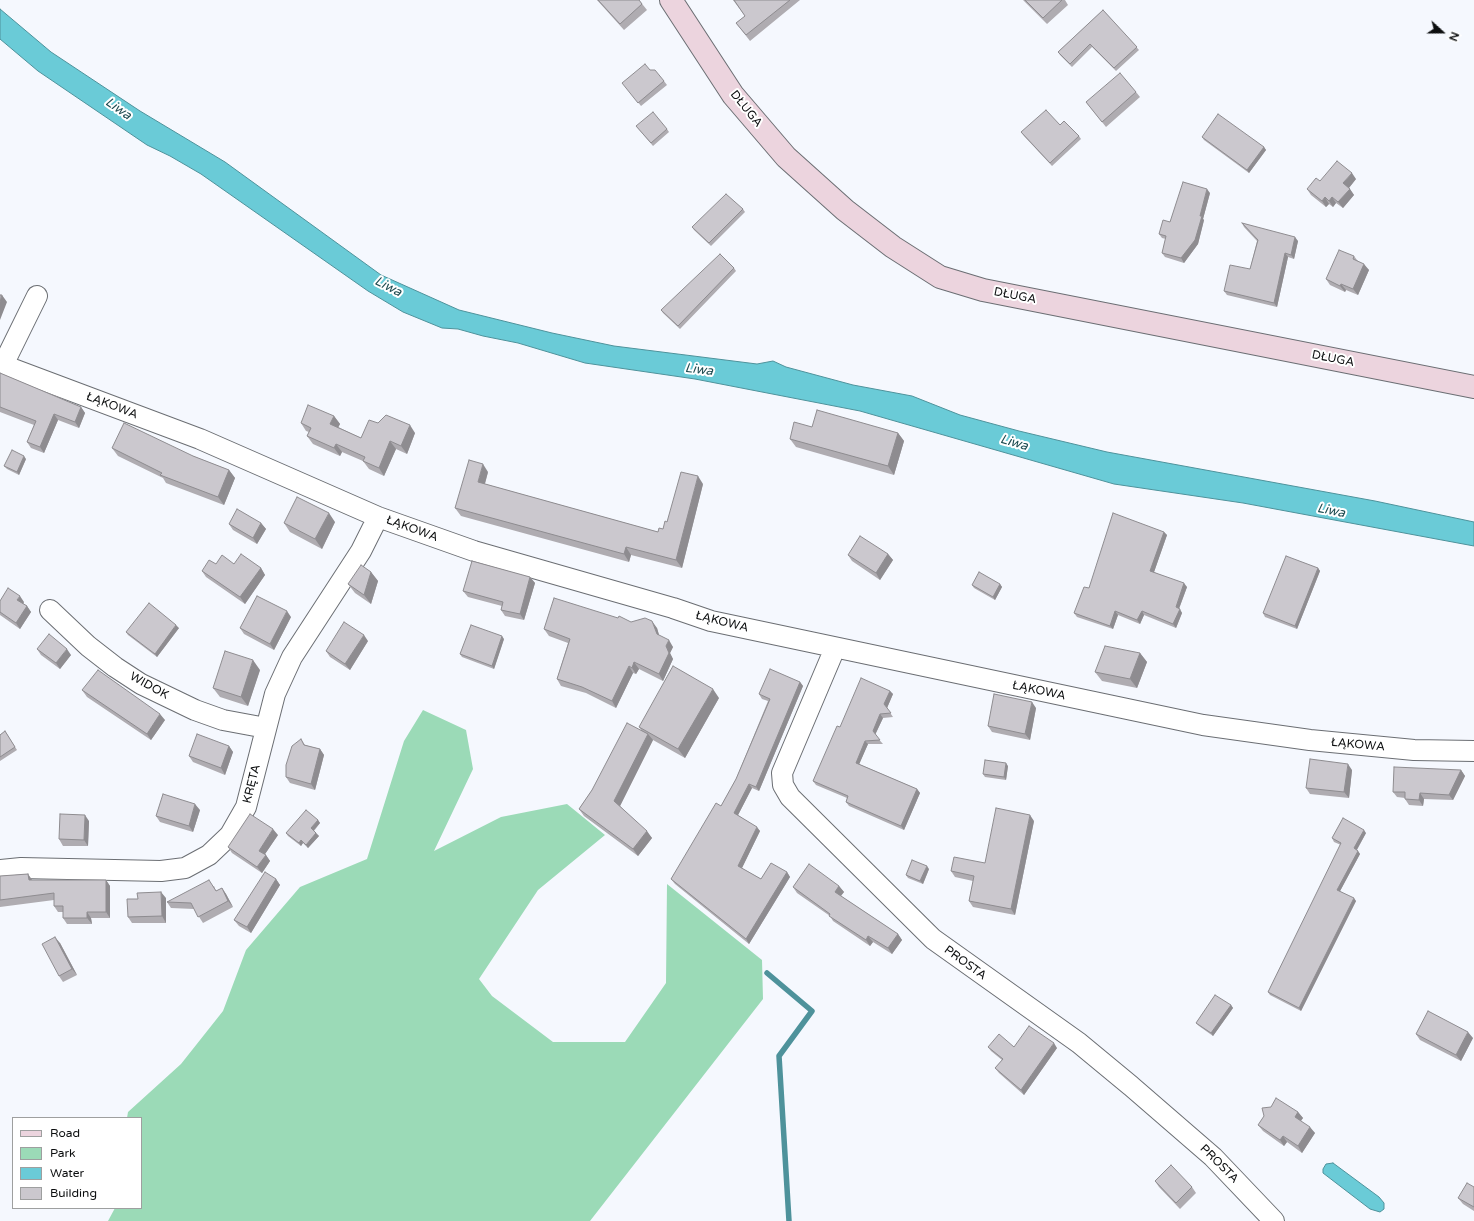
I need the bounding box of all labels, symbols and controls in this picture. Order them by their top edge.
north arrow [1422,12,1462,52]
text: N [1446,30,1461,43]
street label: DŁUGA [727,88,765,130]
water label: Liwa [102,95,134,123]
water label: Liwa [372,274,404,300]
street label: DŁUGA [993,285,1037,307]
street label: DŁUGA [1311,348,1355,370]
water label: Liwa [684,361,714,379]
street label: ŁĄKOWA [84,390,140,422]
water label: Liwa [998,432,1030,454]
water label: Liwa [1316,501,1346,521]
street label: ŁĄKOWA [384,513,440,545]
street label: ŁĄKOWA [694,608,750,636]
street label: WIDOK [127,669,171,703]
street label: ŁĄKOWA [1011,678,1067,704]
street label: ŁĄKOWA [1330,735,1386,755]
street label: KRĘTA [240,763,264,805]
street label: PROSTA [941,943,989,983]
legend [12,1117,142,1209]
text: Road [50,1126,80,1140]
street label: PROSTA [1197,1142,1241,1186]
text: Park [50,1146,76,1160]
text: Water [50,1166,84,1180]
text: Building [50,1186,97,1200]

